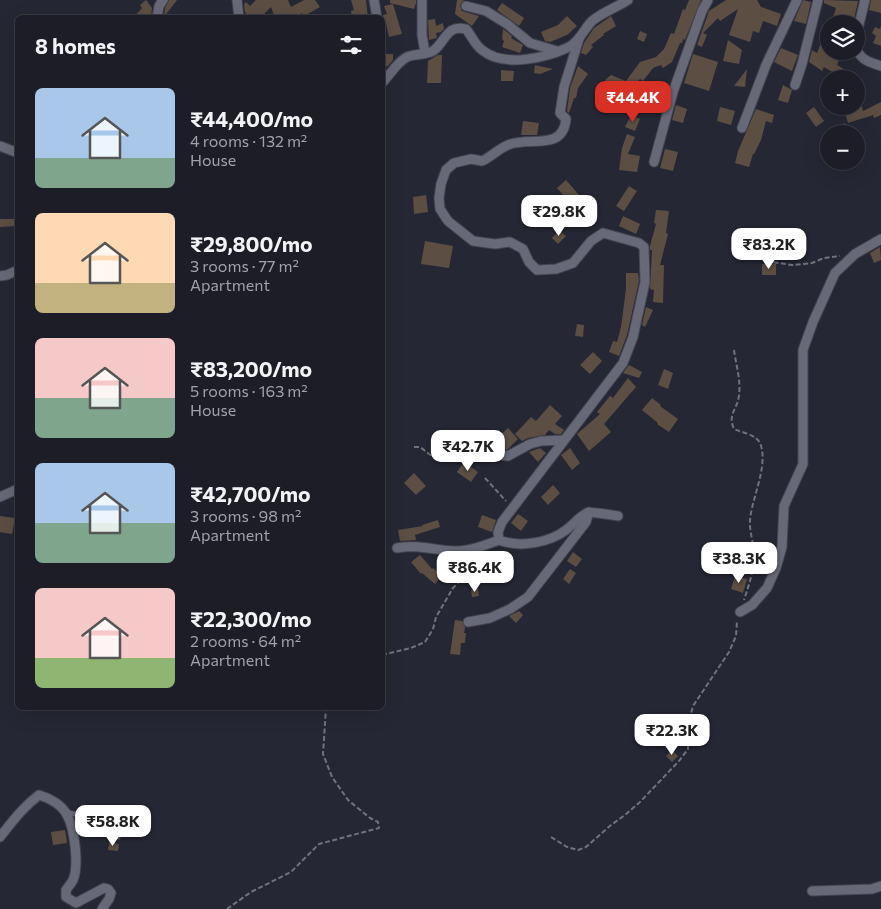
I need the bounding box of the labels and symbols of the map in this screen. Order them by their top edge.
pin: ₹44.4K [592,80,674,123]
pin: ₹29.8K [518,194,600,237]
pin: ₹83.2K [728,228,810,270]
pin: ₹42.7K [427,430,509,472]
pin: ₹38.3K [698,542,780,584]
pin: ₹86.4K [434,550,516,593]
pin: ₹22.3K [631,714,713,756]
pin: ₹58.8K [72,804,154,847]

